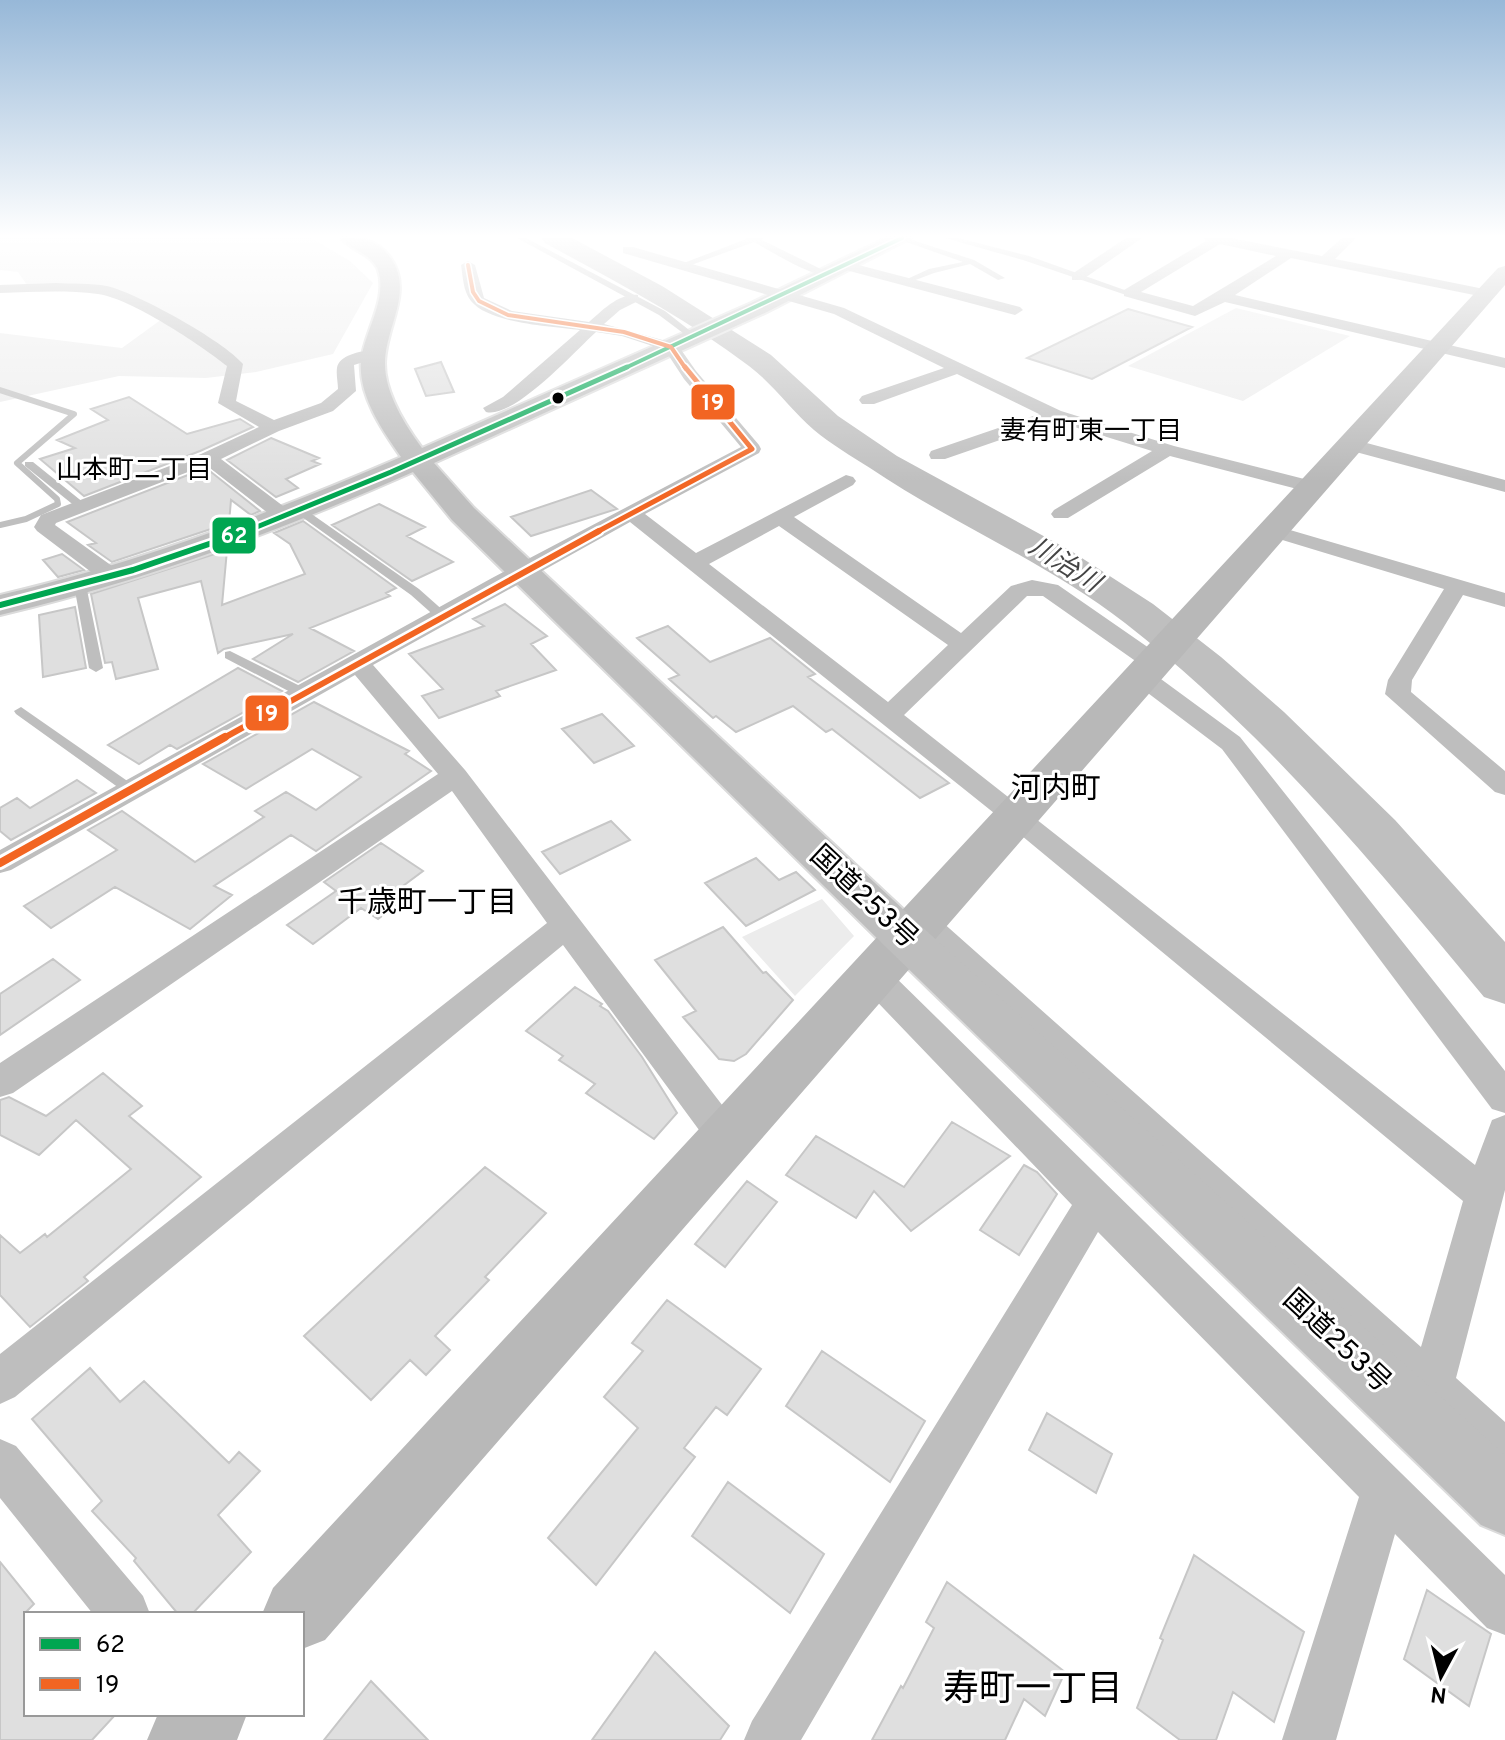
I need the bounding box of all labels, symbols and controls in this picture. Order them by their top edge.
line badge: 19 [690,383,736,421]
unlabelled marker [550,390,566,406]
text: 19 [702,391,724,418]
district label: 妻有町東一丁目 [1000,416,1182,449]
district label: 山本町二丁目 [56,455,212,488]
line badge: 62 [211,516,257,555]
text: 62 [221,524,247,551]
water label: 川治川 [1022,531,1108,602]
line badge: 19 [244,694,290,732]
text: 19 [256,702,278,729]
district label: 河内町 [1011,772,1101,809]
street label: 国道253号 [801,839,925,957]
district label: 千歳町一丁目 [337,886,517,923]
street label: 国道253号 [1274,1283,1398,1401]
legend [24,1612,304,1716]
text: 62 [96,1631,125,1661]
north arrow [1401,1636,1481,1716]
district label: 寿町一丁目 [943,1668,1123,1714]
text: 19 [96,1671,119,1701]
text: N [1429,1679,1448,1708]

